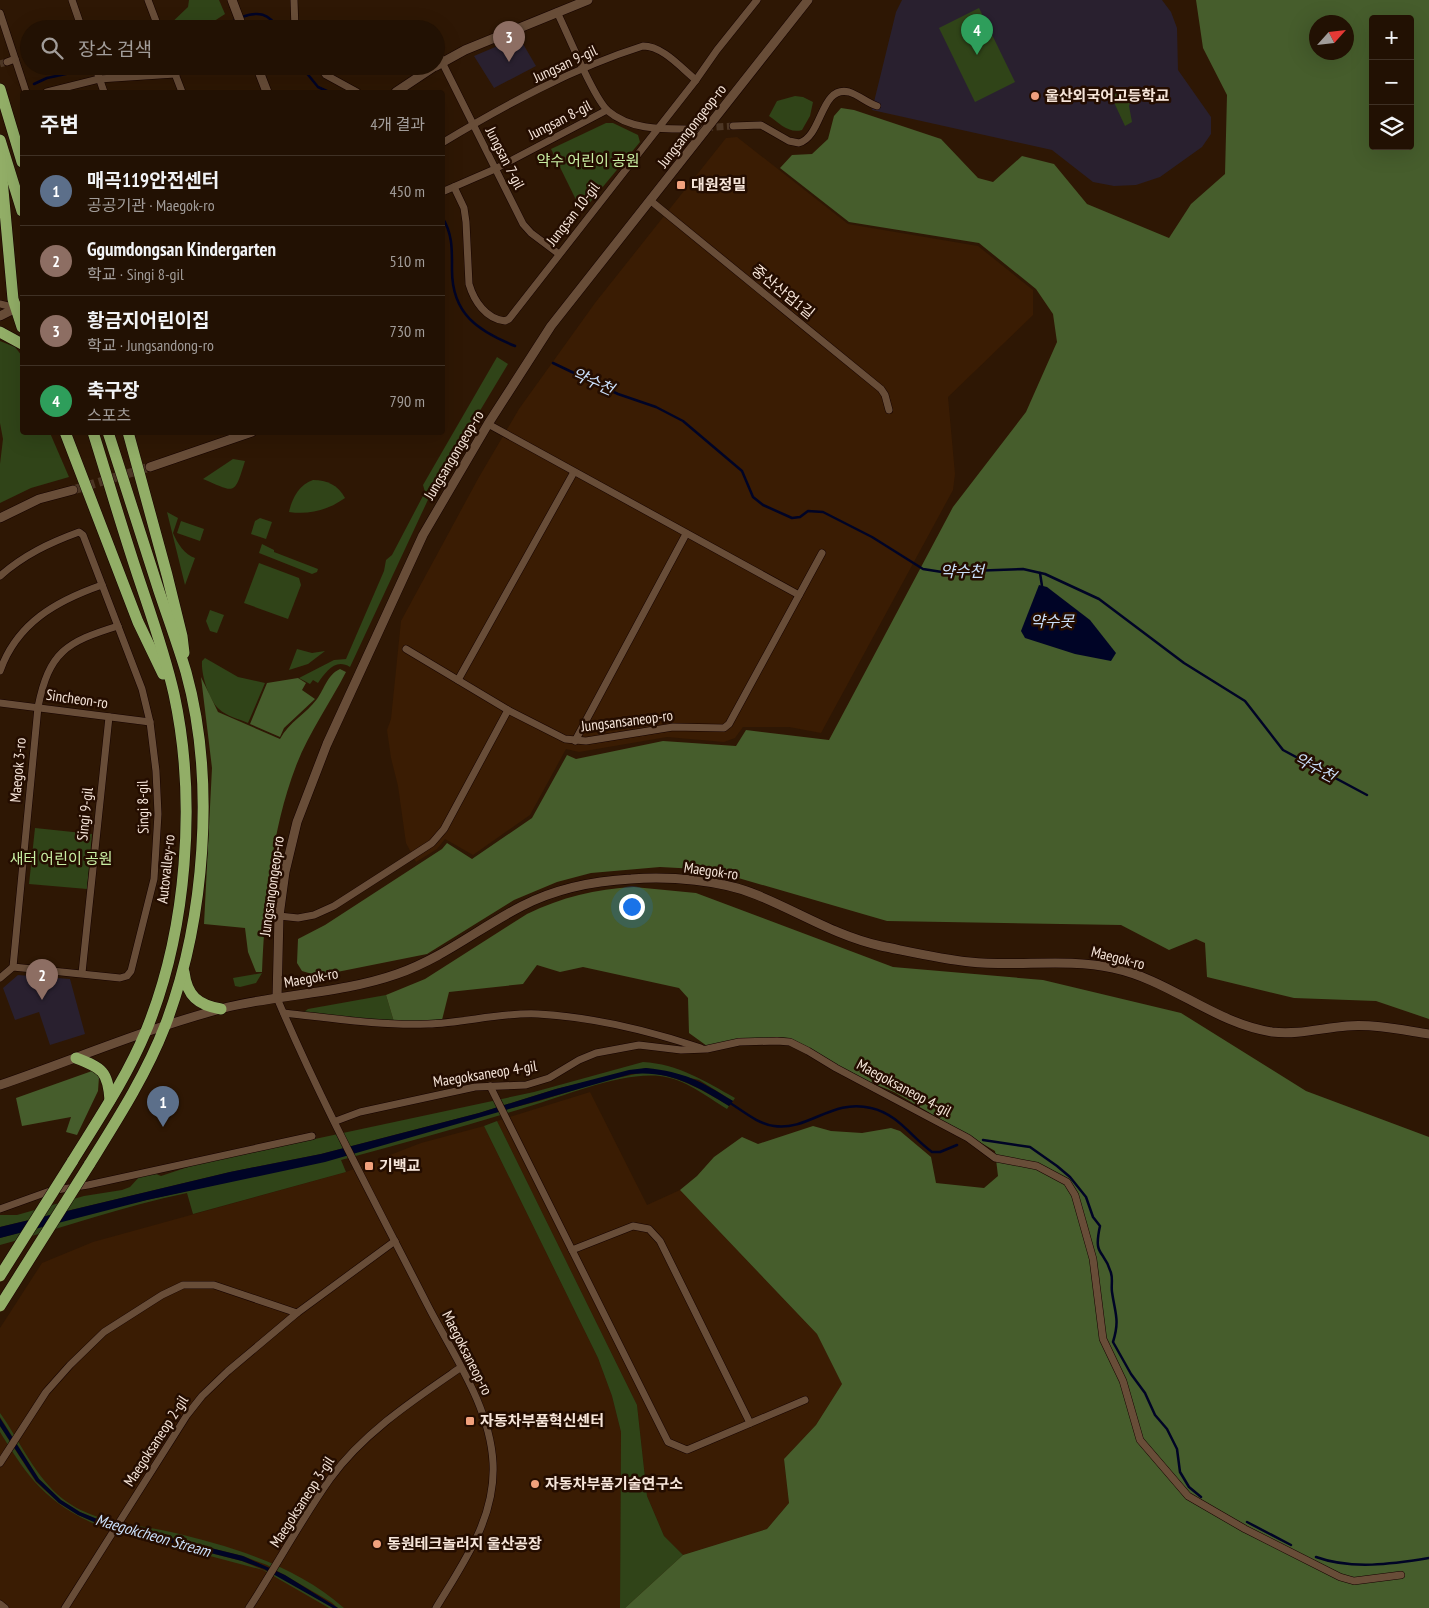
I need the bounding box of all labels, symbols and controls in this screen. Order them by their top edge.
pin: 4 [961,14,993,55]
north arrow [1309,15,1354,60]
map controls [1369,15,1414,150]
button: + [1369,15,1414,60]
search box [20,20,445,75]
pin: 3 [493,21,525,62]
icon: search [38,34,66,62]
text: 장소 검색 [78,37,152,61]
street label: Jungsan 9-gil [529,40,600,87]
button: − [1369,60,1414,105]
street label: Jungsangongeop-ro [652,80,730,172]
place label: 울산외국어고등학교 [1045,86,1169,105]
marker: 울산외국어고등학교 [1029,90,1041,102]
street label: Jungsan 8-gil [524,95,595,144]
button: layers [1369,105,1414,150]
text: 주변 [40,111,79,138]
text: 4개 결과 [370,114,425,134]
street label: Jungsan 7-gil [481,122,529,193]
park label: 약수 어린이 공원 [537,151,639,170]
text: 매곡119안전센터 [87,168,219,192]
place label: 대원정밀 [691,175,746,194]
street label: Jungsan 10-gil [541,178,604,250]
marker: 대원정밀 [675,179,687,191]
text: 1 [52,181,60,201]
text: 450 m [390,181,425,201]
text: 공공기관 · Maegok-ro [87,195,215,215]
text: Ggumdongsan Kindergarten [87,237,276,261]
text: 2 [52,251,60,271]
text: 510 m [390,251,425,271]
street label: 중산산업1길 [748,260,819,323]
text: 학교 · Singi 8-gil [87,264,184,284]
text: 황금지어린이집 [87,308,209,332]
text: 3 [52,321,60,341]
text: 730 m [390,321,425,341]
text: 학교 · Jungsandong-ro [87,335,214,355]
water label: 약수천 [569,363,619,400]
text: 축구장 [87,378,139,402]
text: 4 [52,391,60,411]
text: 790 m [390,391,425,411]
text: 스포츠 [87,405,131,425]
street label: Jungsangongeop-ro [419,407,488,504]
water label: 약수천 [940,561,986,581]
water label: 약수못 [1030,611,1075,631]
street label: Sincheon-ro [45,685,109,712]
street label: Jungsansaneop-ro [579,705,674,736]
street label: Maegok 3-ro [5,737,30,803]
water label: 약수천 [1291,748,1341,787]
street label: Singi 8-gil [133,780,152,834]
street label: Singi 9-gil [72,786,97,842]
street label: Autovalley-ro [152,833,179,904]
street label: Jungsangongeop-ro [255,835,288,938]
park label: 새터 어린이 공원 [10,849,112,868]
street label: Maegok-ro [683,857,740,884]
your location [619,894,645,920]
street label: Maegok-ro [1089,942,1147,973]
pin: 2 [26,959,58,1000]
street label: Maegok-ro [282,963,340,992]
street label: Maegoksaneop 4-gil [854,1055,955,1121]
street label: Maegoksaneop 4-gil [432,1056,539,1091]
pin: 1 [147,1086,179,1127]
place label: 기백교 [379,1156,421,1175]
marker: 기백교 [363,1160,375,1172]
street label: Maegoksaneop-ro [438,1307,497,1398]
street label: Maegoksaneop 2-gil [119,1391,192,1490]
place label: 자동차부품혁신센터 [480,1411,604,1430]
marker: 자동차부품혁신센터 [464,1415,476,1427]
street label: Maegoksaneop 3-gil [265,1452,338,1551]
place label: 자동차부품기술연구소 [545,1474,683,1493]
marker: 자동차부품기술연구소 [529,1478,541,1490]
water label: Maegokcheon Stream [93,1509,214,1561]
place label: 동원테크놀러지 울산공장 [387,1534,542,1553]
marker: 동원테크놀러지 울산공장 [371,1538,383,1550]

